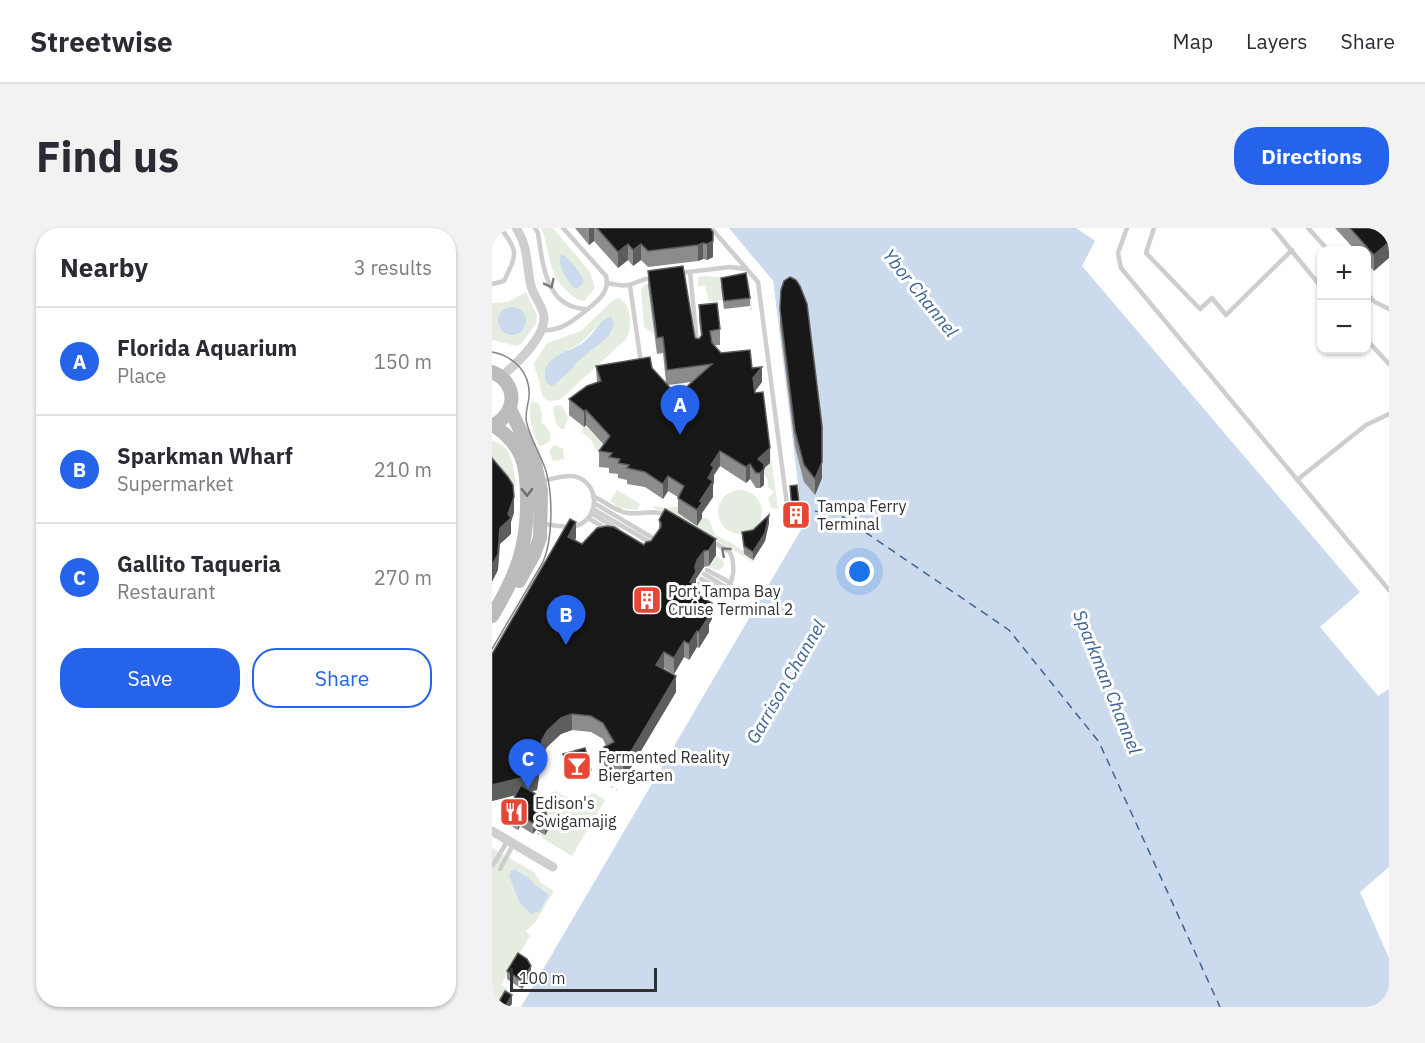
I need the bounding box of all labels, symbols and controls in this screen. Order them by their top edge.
text: Streetwise [30,23,173,60]
text: Map [1173,27,1213,55]
text: Layers [1246,27,1308,55]
text: Share [1341,27,1395,55]
button: Directions [1234,127,1389,185]
text: Find us [36,129,179,184]
water label: Ybor Channel [878,244,963,342]
map controls [1317,246,1371,354]
button: + [1317,246,1371,300]
text: Nearby [60,250,148,284]
text: 3 results [354,254,432,281]
one-way arrow [543,277,555,288]
button: − [1317,300,1371,354]
text: Florida Aquarium [117,333,297,362]
text: A [73,348,86,375]
text: 150 m [374,348,432,375]
text: Place [117,362,166,389]
pin: A [660,386,699,435]
text: Sparkman Wharf [117,441,293,470]
text: B [73,456,86,483]
text: 210 m [374,456,432,483]
text: Supermarket [117,470,234,497]
one-way arrow [521,487,534,496]
place label: Tampa Ferry Terminal [817,496,906,534]
building icon: Tampa Ferry Terminal [780,499,812,531]
one-way arrow [722,547,732,558]
text: Gallito Taqueria [117,549,281,578]
your location [845,557,874,586]
text: C [73,564,86,591]
text: 270 m [374,564,432,591]
text: Restaurant [117,578,215,605]
place label: Port Tampa Bay Cruise Terminal 2 [668,581,793,619]
building icon: Port Tampa Bay Cruise Terminal 2 [631,584,663,616]
pin: B [546,596,586,645]
water label: Sparkman Channel [1068,607,1147,757]
water label: Garrison Channel [741,616,830,748]
button: Save [60,648,240,708]
button: Share [252,648,432,708]
pin: C [508,740,548,789]
place label: Fermented Reality Biergarten [598,747,730,785]
bar icon: Fermented Reality Biergarten [561,750,593,782]
place label: Edison's Swigamajig [535,793,617,831]
restaurant icon: Edison's Swigamajig [498,796,530,828]
scale bar [510,965,657,992]
text: 100 m [519,968,566,988]

